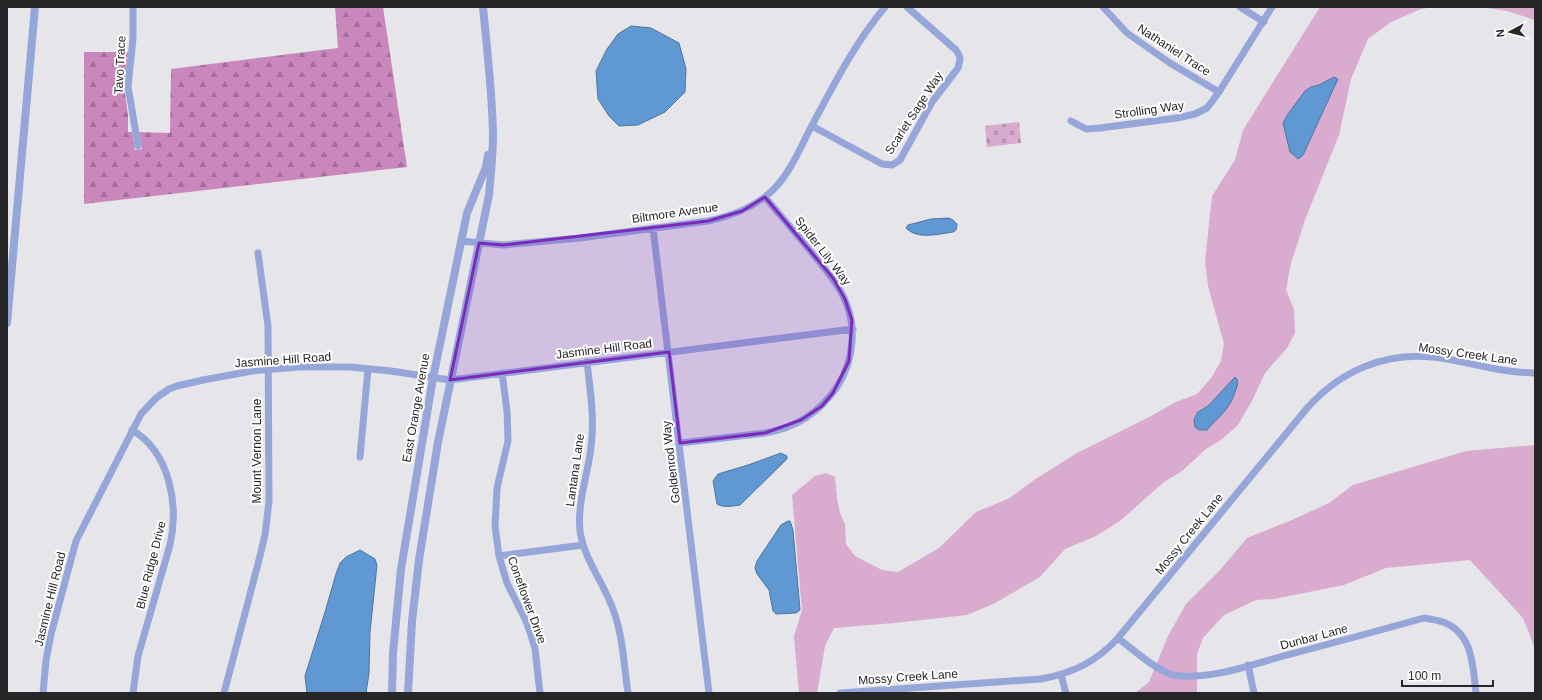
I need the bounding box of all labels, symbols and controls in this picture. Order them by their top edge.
north arrow [1490,12,1530,52]
street label: Nathaniel Trace [1135,21,1213,79]
text: N [1494,28,1507,38]
street label: Tavo Trace [111,35,129,95]
street label: Scarlet Sage Way [882,69,946,157]
street label: Strolling Way [1113,98,1185,122]
street label: Biltmore Avenue [631,200,719,226]
street label: Spider Lily Way [792,214,854,288]
street label: Jasmine Hill Road [555,336,653,362]
street label: Mossy Creek Lane [1417,340,1519,368]
street label: Jasmine Hill Road [234,350,332,370]
street label: East Orange Avenue [400,352,433,464]
street label: Mount Vernon Lane [250,398,264,503]
street label: Goldenrod Way [659,420,683,504]
street label: Lantana Lane [563,432,587,507]
street label: Mossy Creek Lane [1152,490,1226,577]
street label: Blue Ridge Drive [133,519,169,610]
street label: Jasmine Hill Road [32,550,68,648]
street label: Coneflower Drive [505,554,549,646]
street label: Dunbar Lane [1279,621,1350,653]
scale bar [1402,662,1493,688]
street label: Mossy Creek Lane [858,667,959,687]
text: 100 m [1408,669,1441,683]

